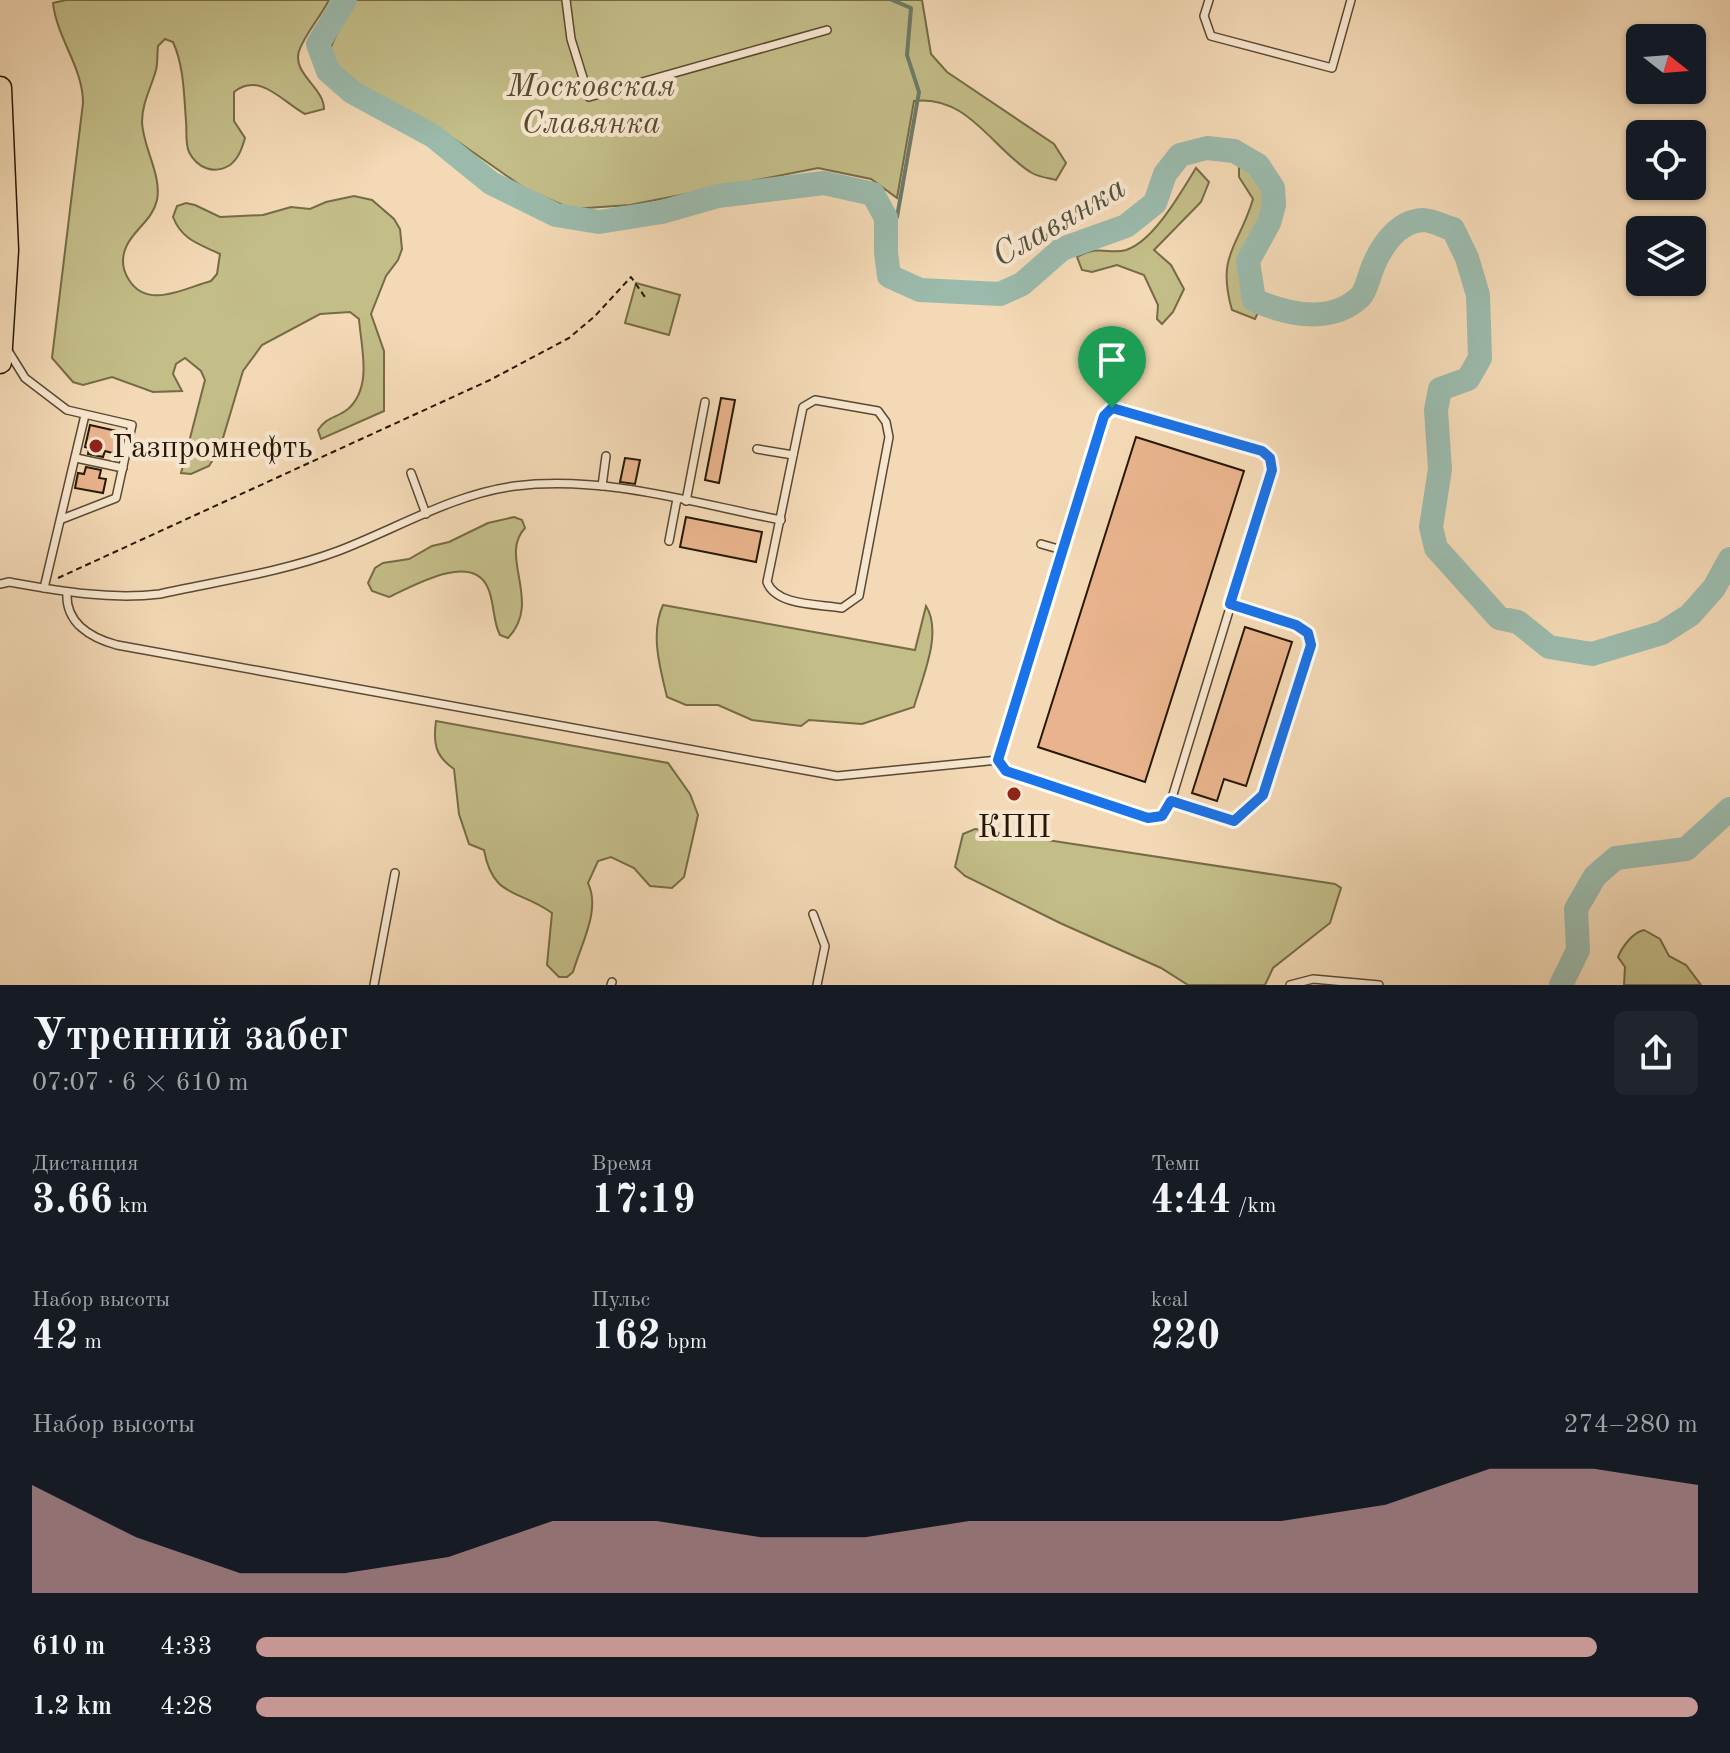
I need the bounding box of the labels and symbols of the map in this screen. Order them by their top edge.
north arrow [1626,24,1706,104]
park label: Московская Славянка [506,72,675,141]
water label: Славянка [987,171,1132,274]
pin [1078,326,1146,408]
place label: Газпромнефть [112,433,313,465]
marker: Газпромнефть [87,437,105,455]
marker: КПП [1005,785,1023,803]
place label: КПП [977,813,1051,845]

